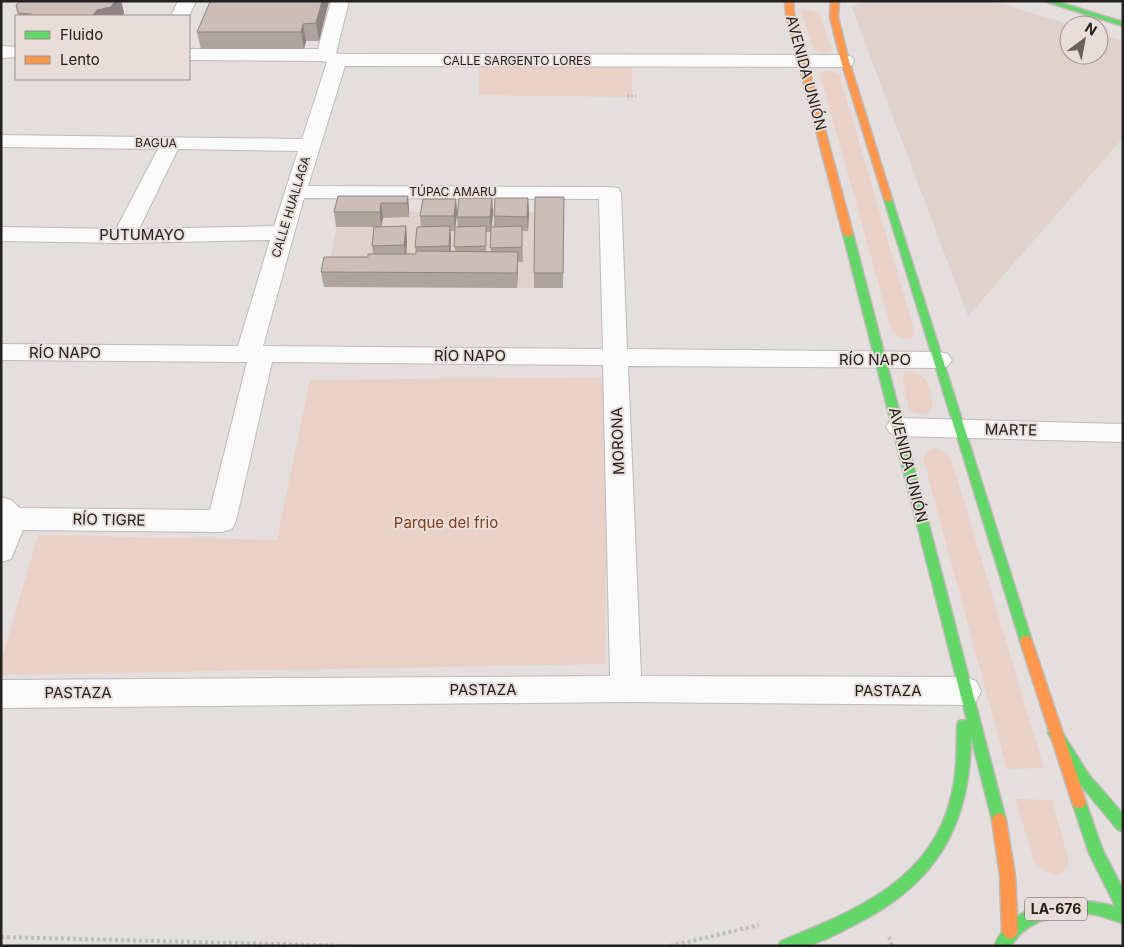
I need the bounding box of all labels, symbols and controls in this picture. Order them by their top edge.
street label: AVENIDA UNIÓN [782,13,831,132]
legend [15,15,190,80]
north arrow [1059,15,1109,65]
text: N [1082,19,1100,39]
text: Fluido [60,25,103,44]
text: Lento [60,50,100,69]
street label: CALLE SARGENTO LORES [443,53,591,68]
street label: BAGUA [135,135,177,150]
street label: CALLE HUALLAGA [268,154,313,259]
street label: TÚPAC AMARU [409,184,497,199]
street label: PUTUMAYO [99,225,185,244]
street label: RÍO NAPO [29,343,101,362]
street label: RÍO NAPO [434,346,506,365]
street label: RÍO NAPO [839,350,911,369]
street label: AVENIDA UNIÓN [885,405,932,525]
street label: MORONA [607,407,628,475]
street label: MARTE [985,420,1037,439]
street label: RÍO TIGRE [72,509,146,530]
park label: Parque del frio [394,513,498,532]
street label: PASTAZA [450,680,517,699]
street label: PASTAZA [855,681,922,700]
street label: PASTAZA [45,683,112,702]
road number: LA-676 [1025,898,1087,921]

